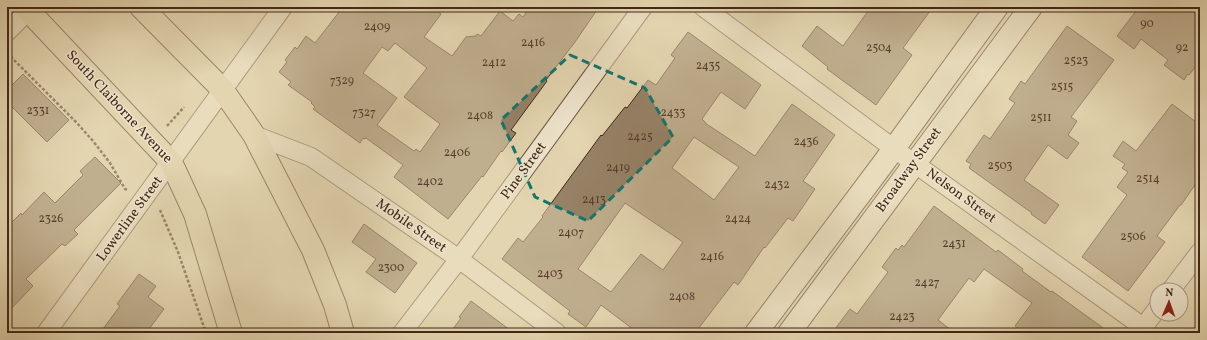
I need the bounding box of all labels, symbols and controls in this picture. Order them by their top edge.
house number: 90 [1140,16,1154,32]
house number: 2409 [364,19,390,35]
house number: 2416 [521,35,545,51]
house number: 2504 [866,40,892,56]
house number: 92 [1176,40,1188,56]
street label: South Claiborne Avenue [62,46,177,168]
house number: 2523 [1064,53,1088,69]
house number: 2412 [482,55,506,71]
house number: 2435 [696,58,721,74]
house number: 7329 [330,73,354,89]
house number: 2515 [1051,79,1074,95]
house number: 2331 [27,103,49,119]
house number: 7327 [352,105,376,121]
house number: 2433 [661,105,686,121]
house number: 2408 [467,108,493,124]
house number: 2511 [1030,110,1052,126]
street label: Broadway Street [872,124,946,216]
house number: 2425 [627,129,653,145]
house number: 2436 [794,134,819,150]
street label: Pine Street [497,138,551,204]
house number: 2406 [444,145,470,161]
house number: 2503 [987,158,1013,174]
house number: 2419 [606,160,630,176]
street label: Nelson Street [922,164,1000,228]
house number: 2514 [1136,171,1160,187]
street label: Lowerline Street [93,172,167,266]
house number: 2402 [417,174,443,190]
house number: 2432 [764,177,790,193]
house number: 2413 [582,192,606,208]
street label: Mobile Street [372,195,450,257]
house number: 2326 [39,211,63,227]
house number: 2424 [725,211,751,227]
house number: 2407 [558,225,584,241]
house number: 2506 [1120,229,1146,245]
house number: 2431 [942,236,966,252]
house number: 2416 [700,249,724,265]
house number: 2300 [378,260,404,276]
house number: 2403 [537,266,563,282]
house number: 2427 [914,275,940,291]
north arrow [1149,282,1189,322]
text: N [1165,286,1174,301]
house number: 2408 [669,289,695,305]
house number: 2423 [889,309,915,325]

